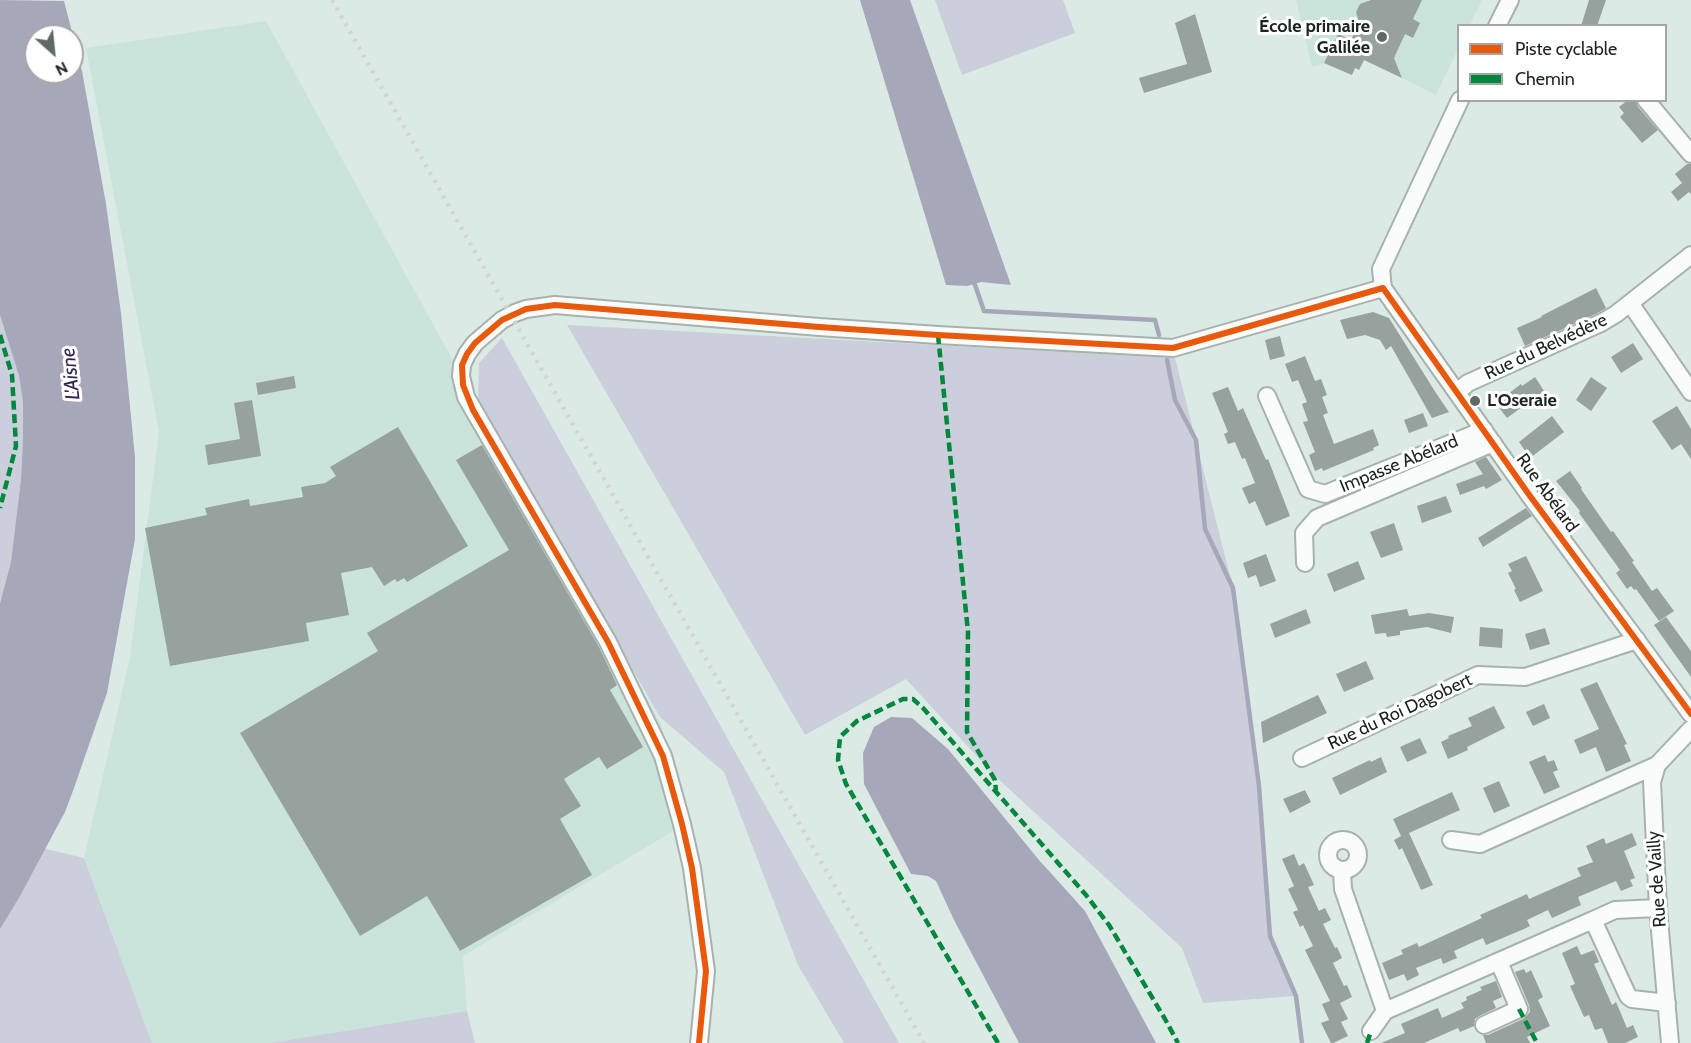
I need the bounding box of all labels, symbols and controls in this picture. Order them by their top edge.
place label: École primaire Galilée [1259,16,1370,58]
north arrow [24,24,84,84]
legend [1457,24,1667,102]
marker: École primaire Galilée [1375,30,1389,44]
text: Piste cyclable [1515,38,1617,60]
text: N [52,58,71,80]
text: Chemin [1515,68,1575,90]
street label: Rue du Belvédère [1481,309,1611,385]
water label: L'Aisne [56,347,86,401]
place label: L'Oseraie [1487,390,1557,412]
marker: L'Oseraie [1468,394,1482,408]
street label: Impasse Abélard [1337,430,1461,498]
street label: Rue Abélard [1511,449,1583,537]
street label: Rue du Roi Dagobert [1325,669,1475,755]
street label: Rue de Vailly [1643,830,1671,928]

